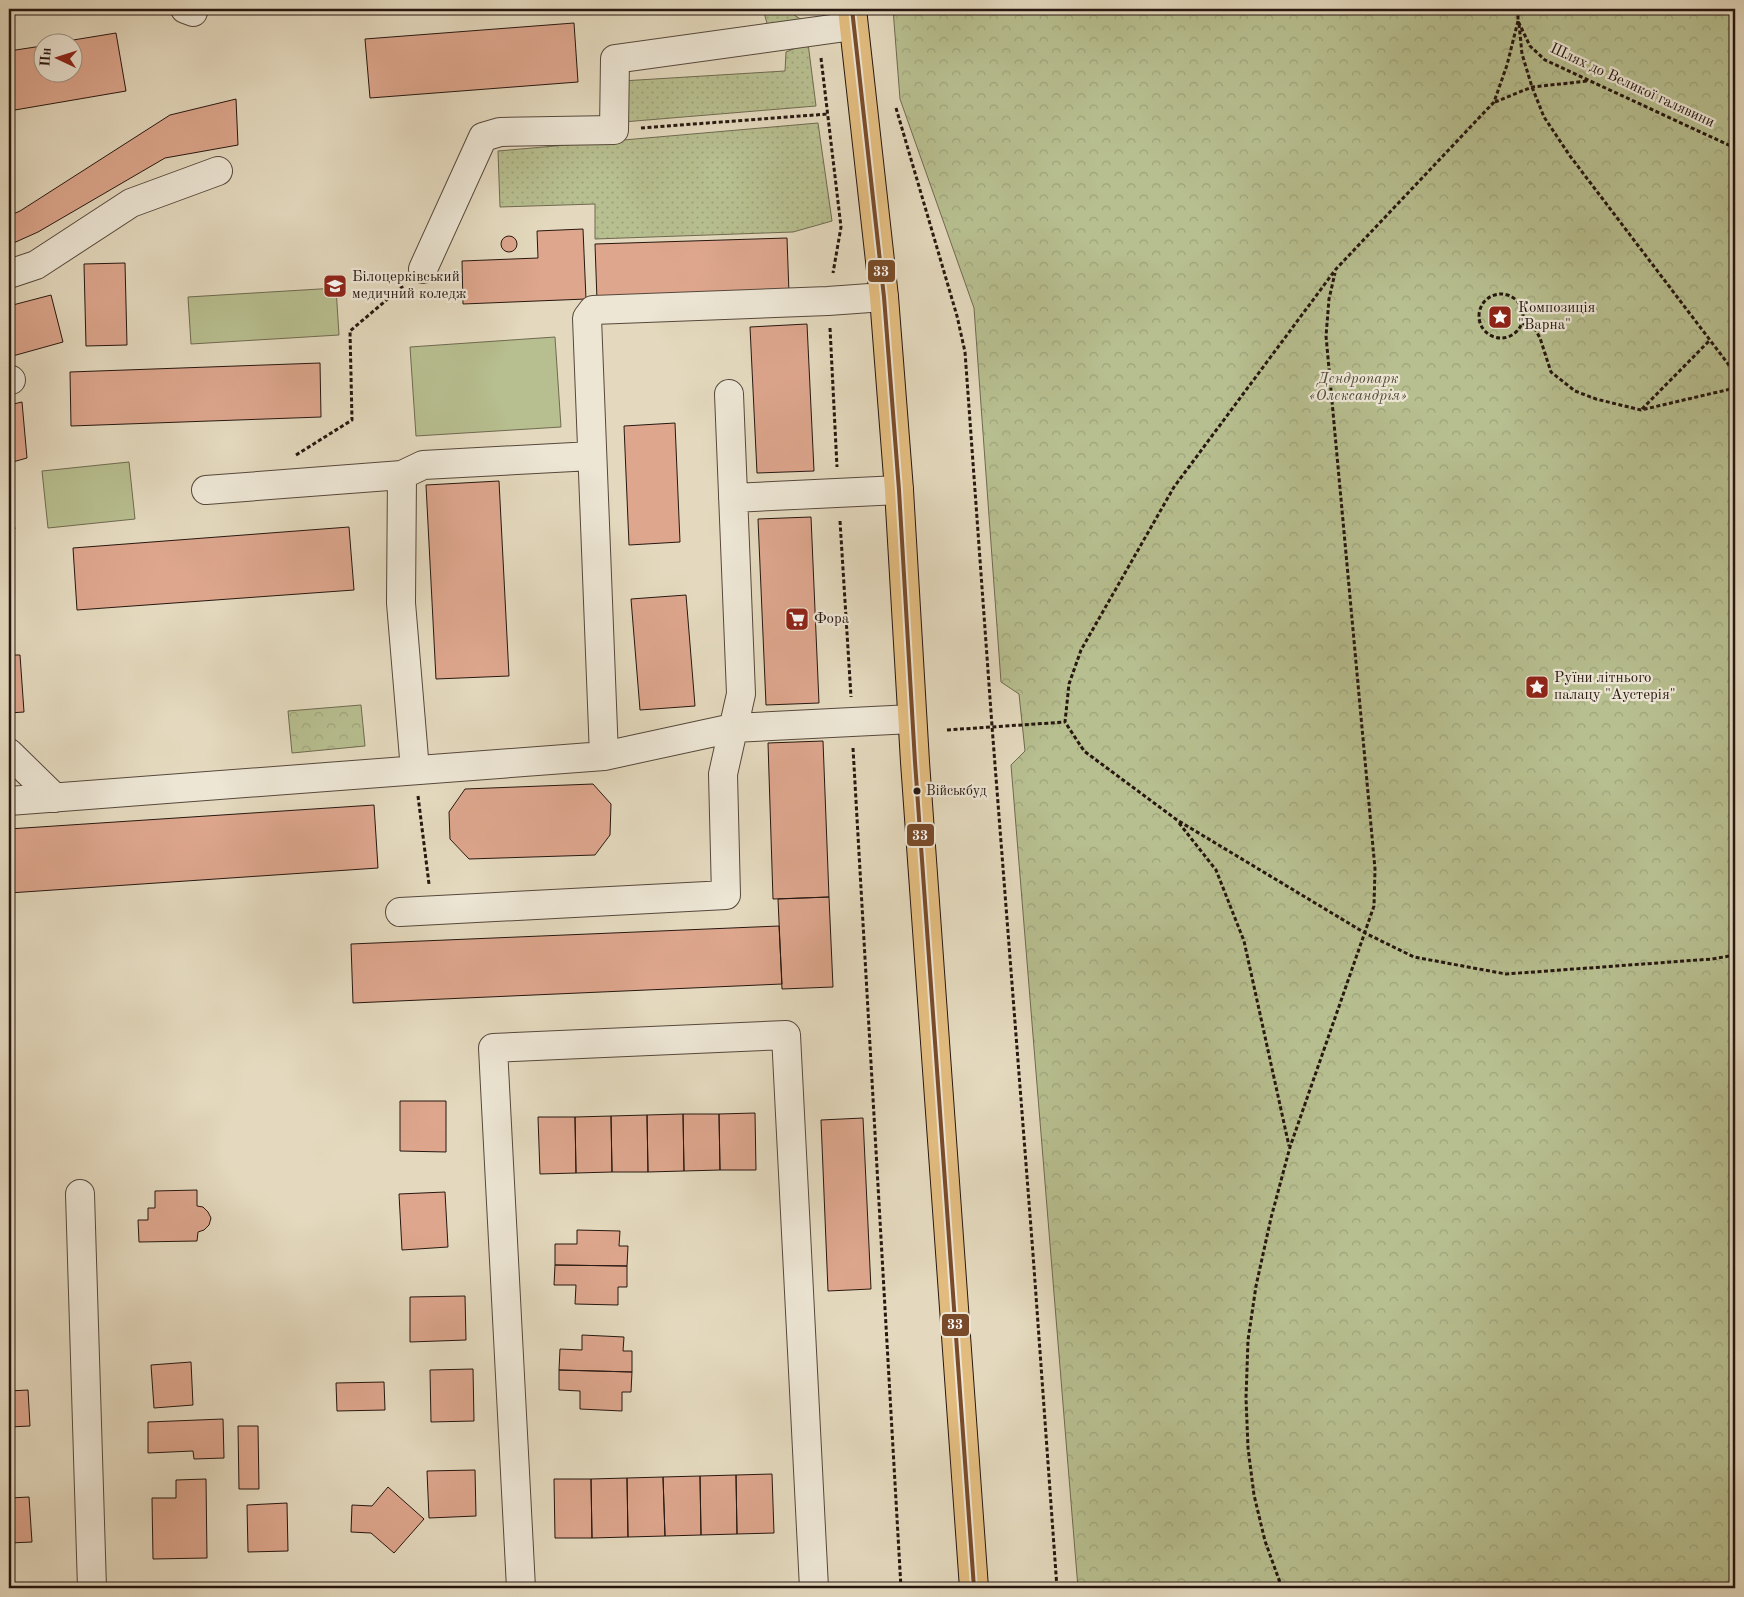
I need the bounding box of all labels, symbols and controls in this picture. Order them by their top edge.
north arrow [32,32,82,82]
street label: Шлях до Великої галявини [1547,41,1717,131]
text: Пн [38,47,54,67]
line badge: 33 [867,259,896,283]
text: 33 [873,265,889,279]
place label: Білоцерківський медичний коледж [352,270,467,302]
school or university icon: Білоцерківський медичний коледж [322,273,348,299]
place label: Композиція "Варна" [1518,301,1596,333]
place icon: Композиція "Варна" [1487,304,1513,330]
park label: Дендропарк «Олександрія» [1309,372,1407,404]
supermarket icon: Фора [784,606,810,632]
place label: Фора [814,612,850,627]
place label: Руїни літнього палацу "Аустерія" [1554,671,1676,703]
place icon: Руїни літнього палацу "Аустерія" [1524,674,1550,700]
place label: Військбуд [926,784,987,798]
marker: Військбуд [912,786,922,796]
line badge: 33 [906,823,935,847]
text: 33 [912,829,928,843]
line badge: 33 [941,1313,970,1337]
text: 33 [947,1318,963,1332]

